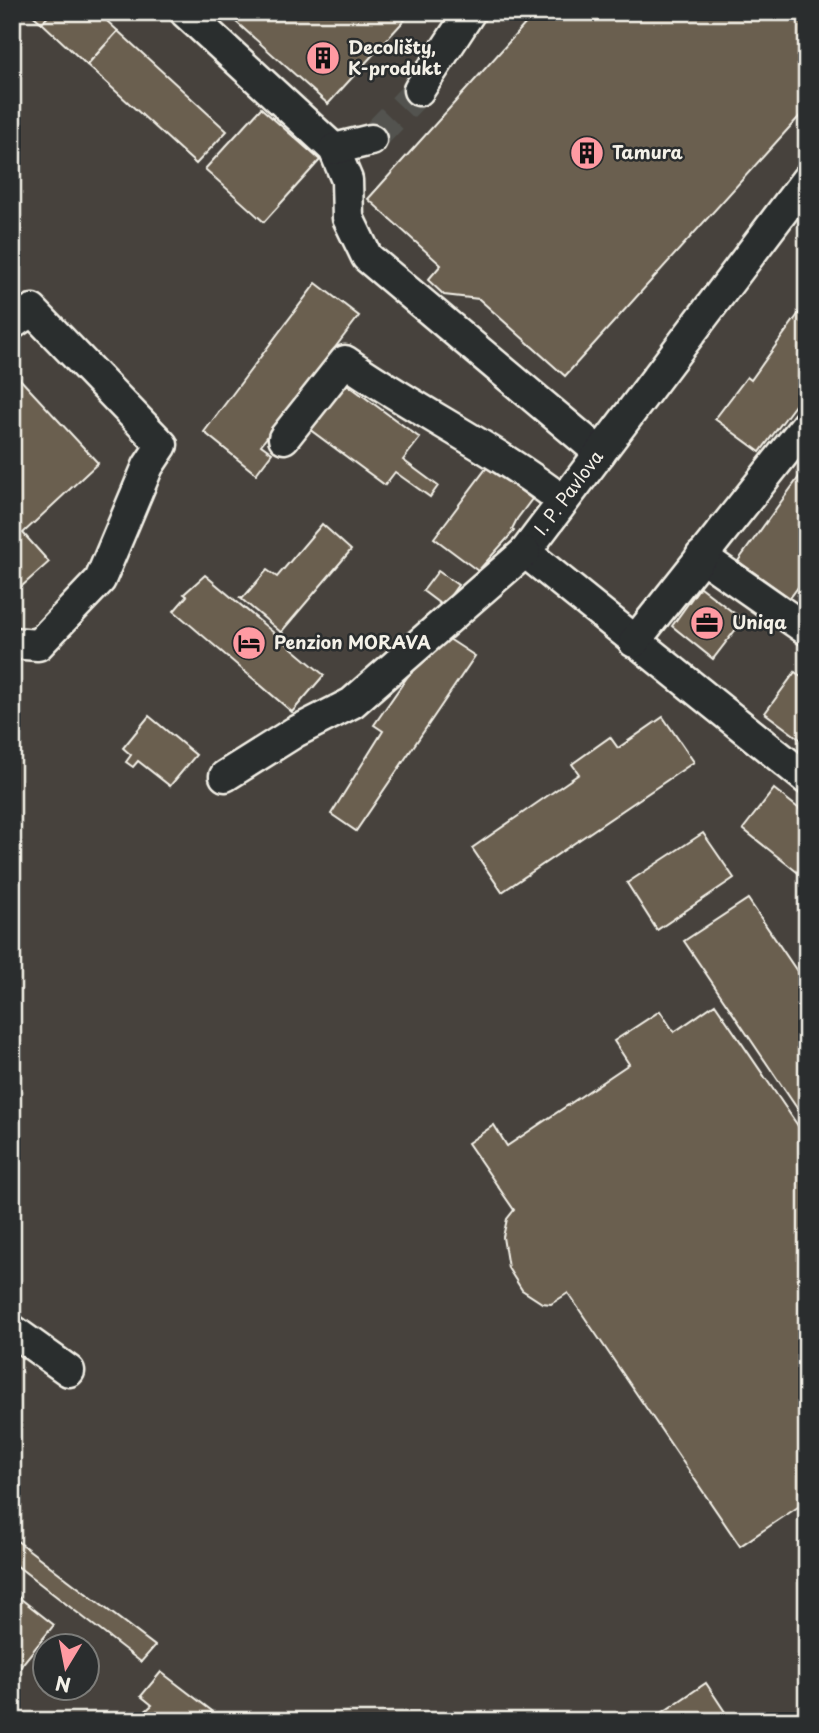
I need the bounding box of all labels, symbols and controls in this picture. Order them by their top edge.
place label: Decolišty, K-produkt [348,33,442,81]
building icon: Decolišty, K-produkt [304,39,342,77]
building icon: Tamura [568,134,606,172]
place label: Tamura [612,138,683,165]
street label: I. P. Pavlova [527,444,609,540]
office icon: Uniqa [688,604,726,642]
place label: Uniqa [732,608,787,635]
hotel icon: Penzion MORAVA [230,624,268,662]
place label: Penzion MORAVA [274,628,431,655]
north arrow [32,1632,102,1702]
text: N [53,1670,73,1700]

